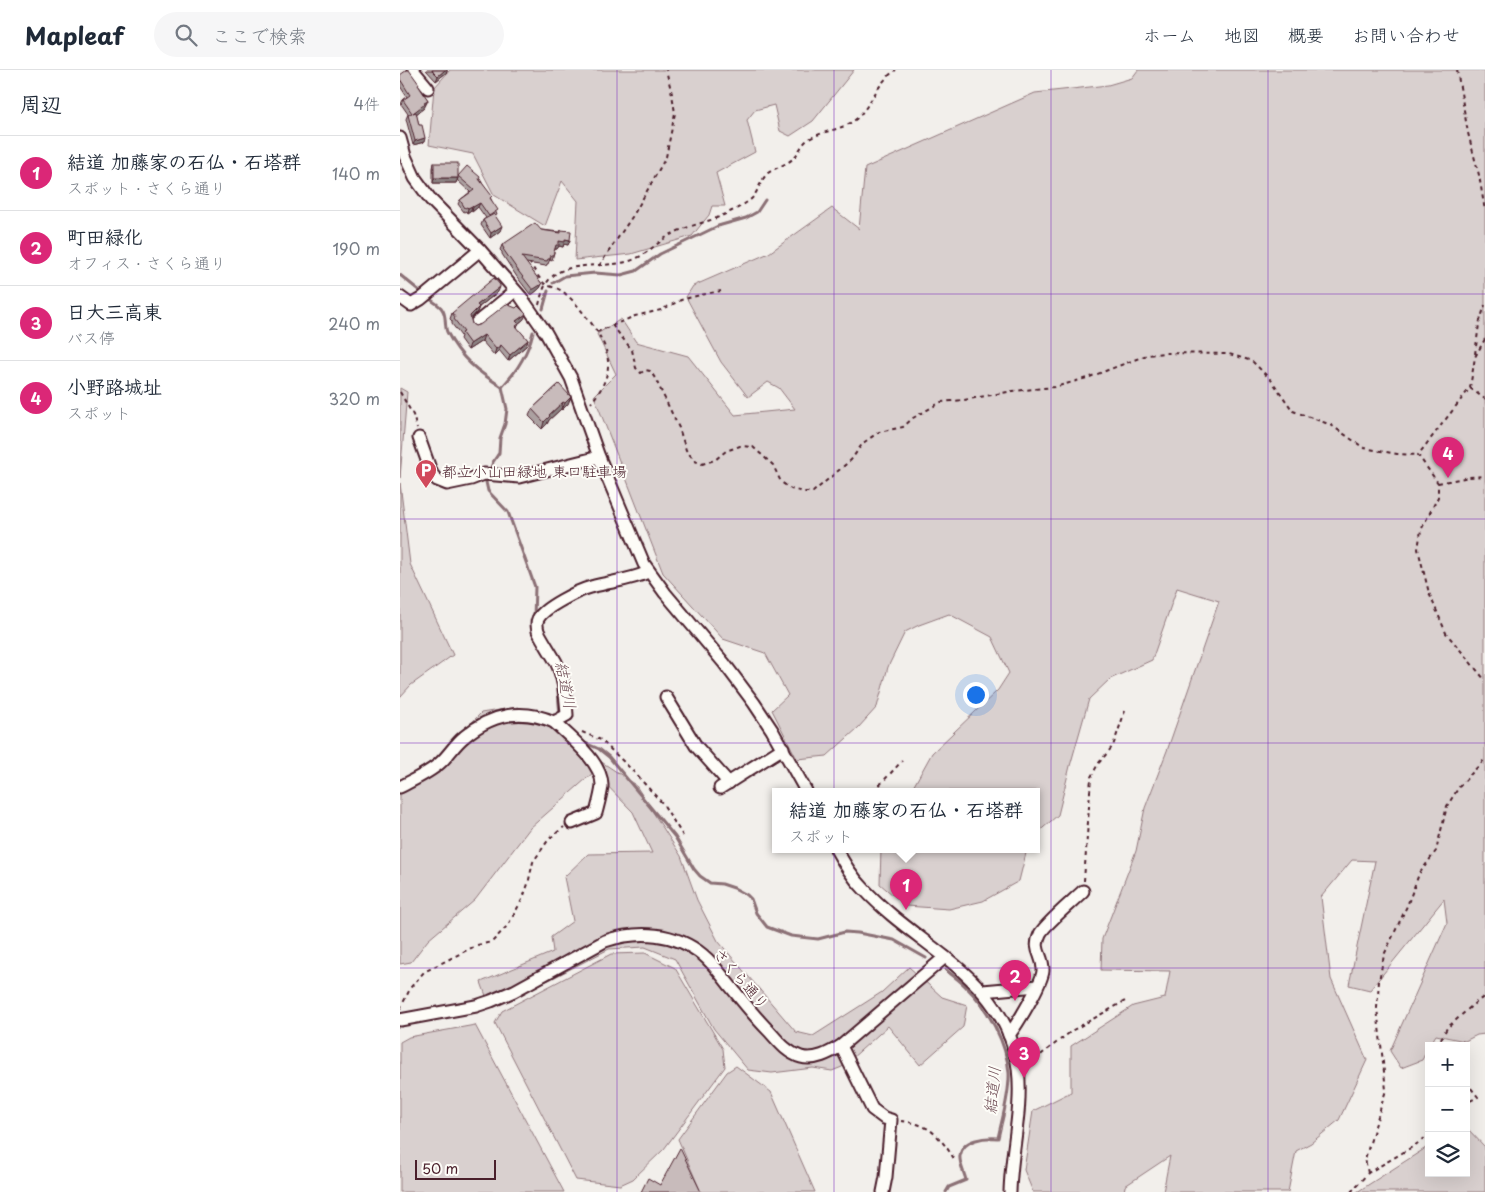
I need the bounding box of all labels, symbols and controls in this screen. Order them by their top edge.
search box [154,12,504,57]
text: Mapleaf [25,17,124,53]
icon: search [172,21,200,49]
text: ここで検索 [212,21,307,49]
text: ホーム [1143,21,1196,48]
text: 地図 [1224,21,1260,48]
text: 概要 [1288,21,1324,48]
text: お問い合わせ [1352,21,1460,48]
text: 周辺 [20,87,62,119]
text: 4件 [353,91,380,115]
text: 結道 加藤家の石仏・石塔群 [67,147,301,175]
text: 1 [32,161,40,185]
text: 140 m [332,161,380,185]
text: スポット · さくら通り [67,175,226,199]
text: 町田緑化 [67,222,143,250]
text: 2 [30,236,42,260]
text: 190 m [332,236,380,260]
text: オフィス · さくら通り [67,250,226,274]
text: 日大三高東 [67,297,162,325]
text: 3 [31,311,41,335]
text: 240 m [328,311,380,335]
text: バス停 [67,325,115,349]
text: 小野路城址 [67,372,162,400]
text: 4 [31,386,41,410]
text: 320 m [329,386,380,410]
text: スポット [67,400,131,424]
pin: 4 [1432,437,1464,478]
parking icon: 都立小山田緑地 東口駐車場 [414,458,438,489]
place label: 都立小山田緑地 東口駐車場 [442,459,627,482]
water label: 結道川 [551,659,583,711]
your location [963,682,989,708]
popup [772,788,1040,853]
text: 結道 加藤家の石仏・石塔群 [789,795,1023,823]
text: スポット [789,823,853,847]
pin: 1 [890,869,922,910]
street label: さくら通り [709,942,775,1014]
pin: 2 [999,960,1031,1001]
pin: 3 [1008,1037,1040,1078]
map controls [1425,1042,1470,1177]
button: + [1425,1042,1470,1087]
water label: 結道川 [977,1065,1005,1115]
button: − [1425,1087,1470,1132]
button: layers [1425,1132,1470,1177]
scale bar [415,1157,496,1180]
text: 50 m [422,1158,458,1179]

